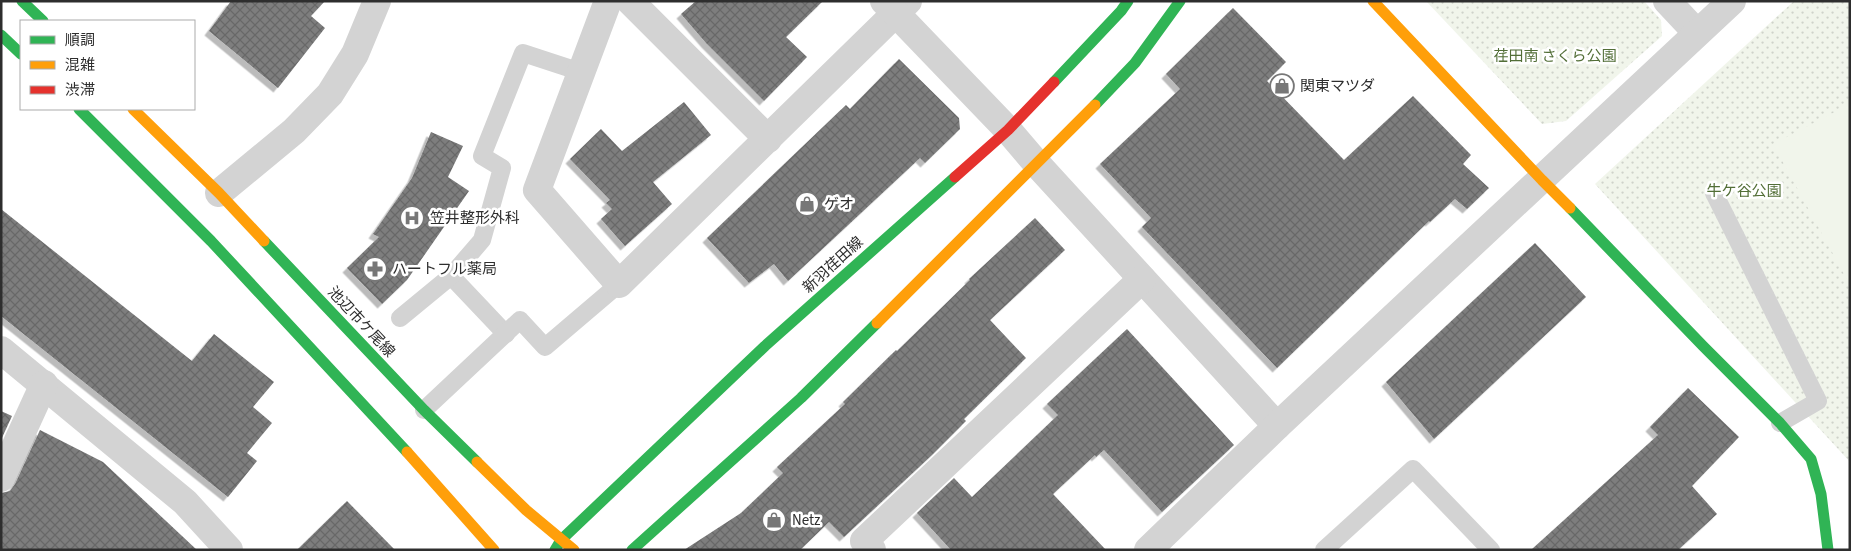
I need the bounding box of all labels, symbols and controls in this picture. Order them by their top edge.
legend [20,20,195,110]
text: 順調 [65,30,95,51]
park label: 荏田南 さくら公園 [1493,46,1617,67]
text: 混雑 [65,55,95,76]
shop icon: 関東マツダ [1269,73,1295,99]
place label: 関東マツダ [1300,76,1375,97]
text: 渋滞 [65,80,95,101]
park label: 牛ケ谷公園 [1706,181,1782,202]
shop icon: ゲオ [794,191,820,217]
place label: ゲオ [824,194,854,215]
hospital icon: 笠井整形外科 [399,205,425,231]
place label: 笠井整形外科 [430,208,520,229]
street label: 新羽荏田線 [798,232,868,298]
pharmacy icon: ハートフル薬局 [362,256,388,282]
place label: ハートフル薬局 [392,259,497,280]
street label: 池辺市ケ尾線 [323,282,399,362]
shop icon: Netz [761,507,787,533]
place label: Netz [792,510,820,531]

